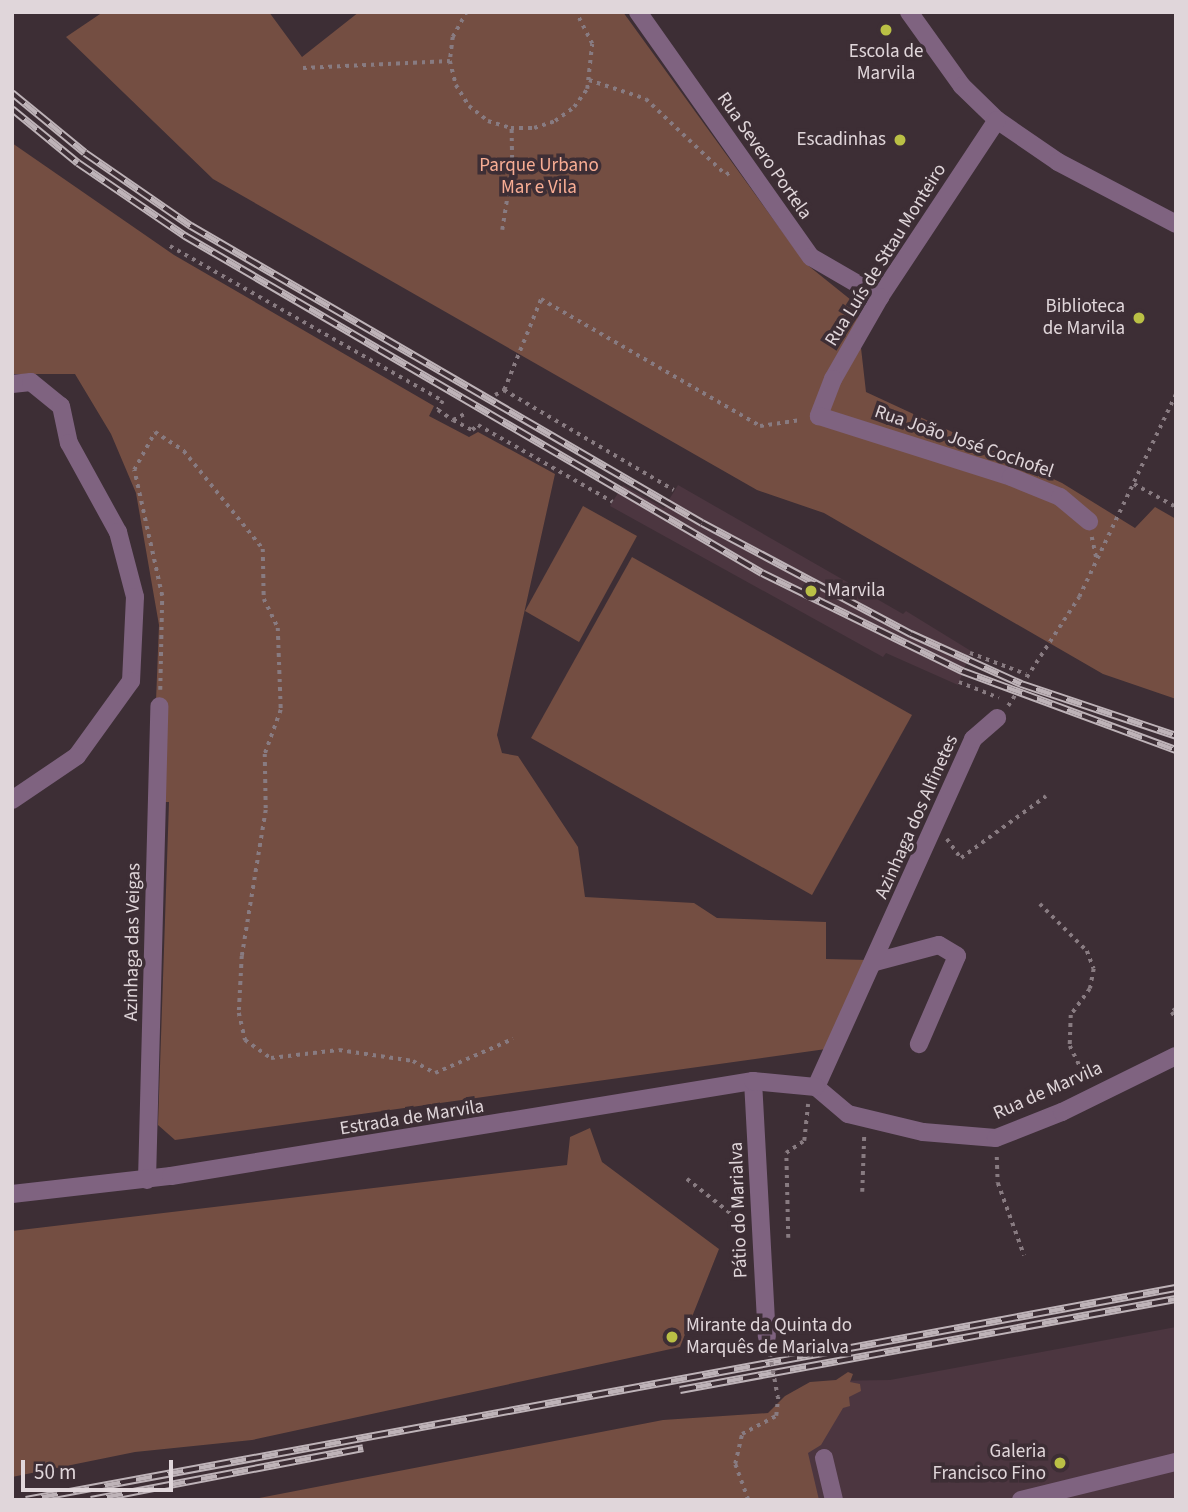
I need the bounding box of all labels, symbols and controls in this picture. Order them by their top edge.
marker: Escola de Marvila [878,22,894,38]
place label: Escola de Marvila [849,41,923,85]
street label: Rua Severo Portela [712,88,816,224]
place label: Escadinhas [796,129,886,151]
marker: Escadinhas [892,132,908,148]
park label: Parque Urbano Mar e Vila [479,155,599,199]
street label: Rua Luís de Sttau Monteiro [820,159,952,351]
place label: Biblioteca de Marvila [1043,296,1125,340]
marker: Biblioteca de Marvila [1131,310,1147,326]
street label: Rua João José Cochofel [871,401,1057,483]
place label: Marvila [827,580,885,602]
marker: Marvila [801,581,821,601]
street label: Azinhaga dos Alfinetes [871,731,963,903]
street label: Azinhaga das Veigas [120,863,146,1021]
street label: Rua de Marvila [990,1057,1106,1125]
street label: Estrada de Marvila [338,1095,486,1141]
street label: Pátio do Marialva [725,1142,753,1278]
place label: Mirante da Quinta do Marquês de Marialva [686,1315,852,1359]
marker: Mirante da Quinta do Marquês de Marialva [664,1329,680,1345]
place label: Galeria Francisco Fino [932,1441,1046,1485]
scale bar [24,1446,177,1490]
marker: Galeria Francisco Fino [1052,1455,1068,1471]
text: 50 m [34,1457,76,1487]

